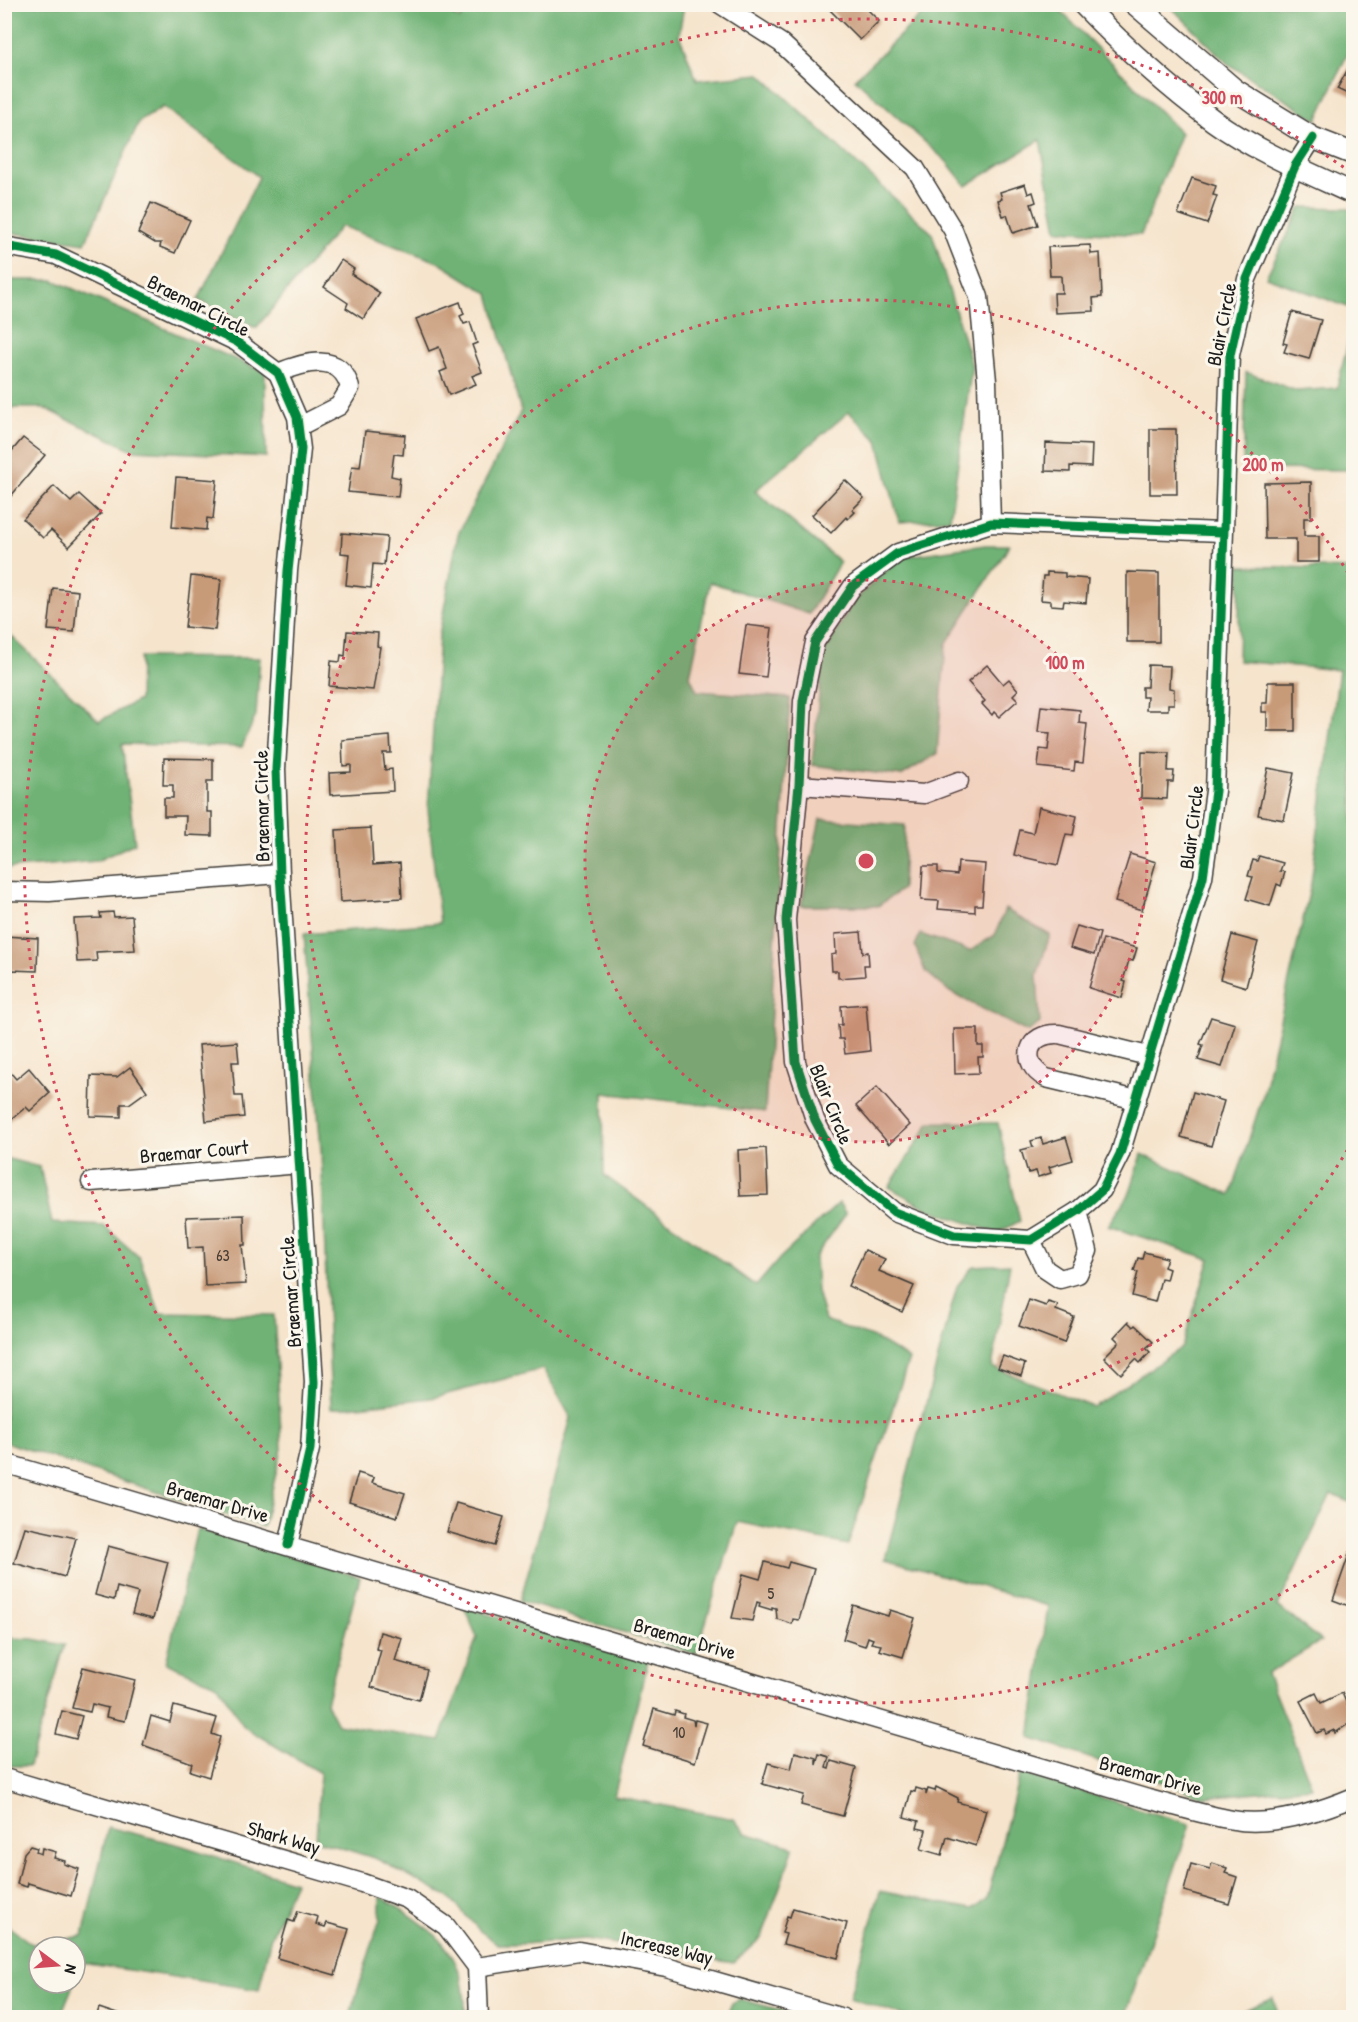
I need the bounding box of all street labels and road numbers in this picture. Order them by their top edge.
street label: Braemar Circle [143,268,255,342]
street label: Blair Circle [1200,280,1242,368]
street label: Braemar Circle [247,750,275,862]
street label: Blair Circle [1172,784,1210,870]
street label: Blair Circle [804,1060,860,1148]
street label: Braemar Court [139,1133,251,1169]
street label: Braemar Circle [273,1235,307,1349]
street label: Braemar Drive [164,1474,272,1528]
street label: Braemar Drive [631,1611,739,1665]
street label: Braemar Drive [1097,1748,1205,1802]
street label: Shark Way [244,1814,324,1860]
street label: Increase Way [618,1923,716,1971]

